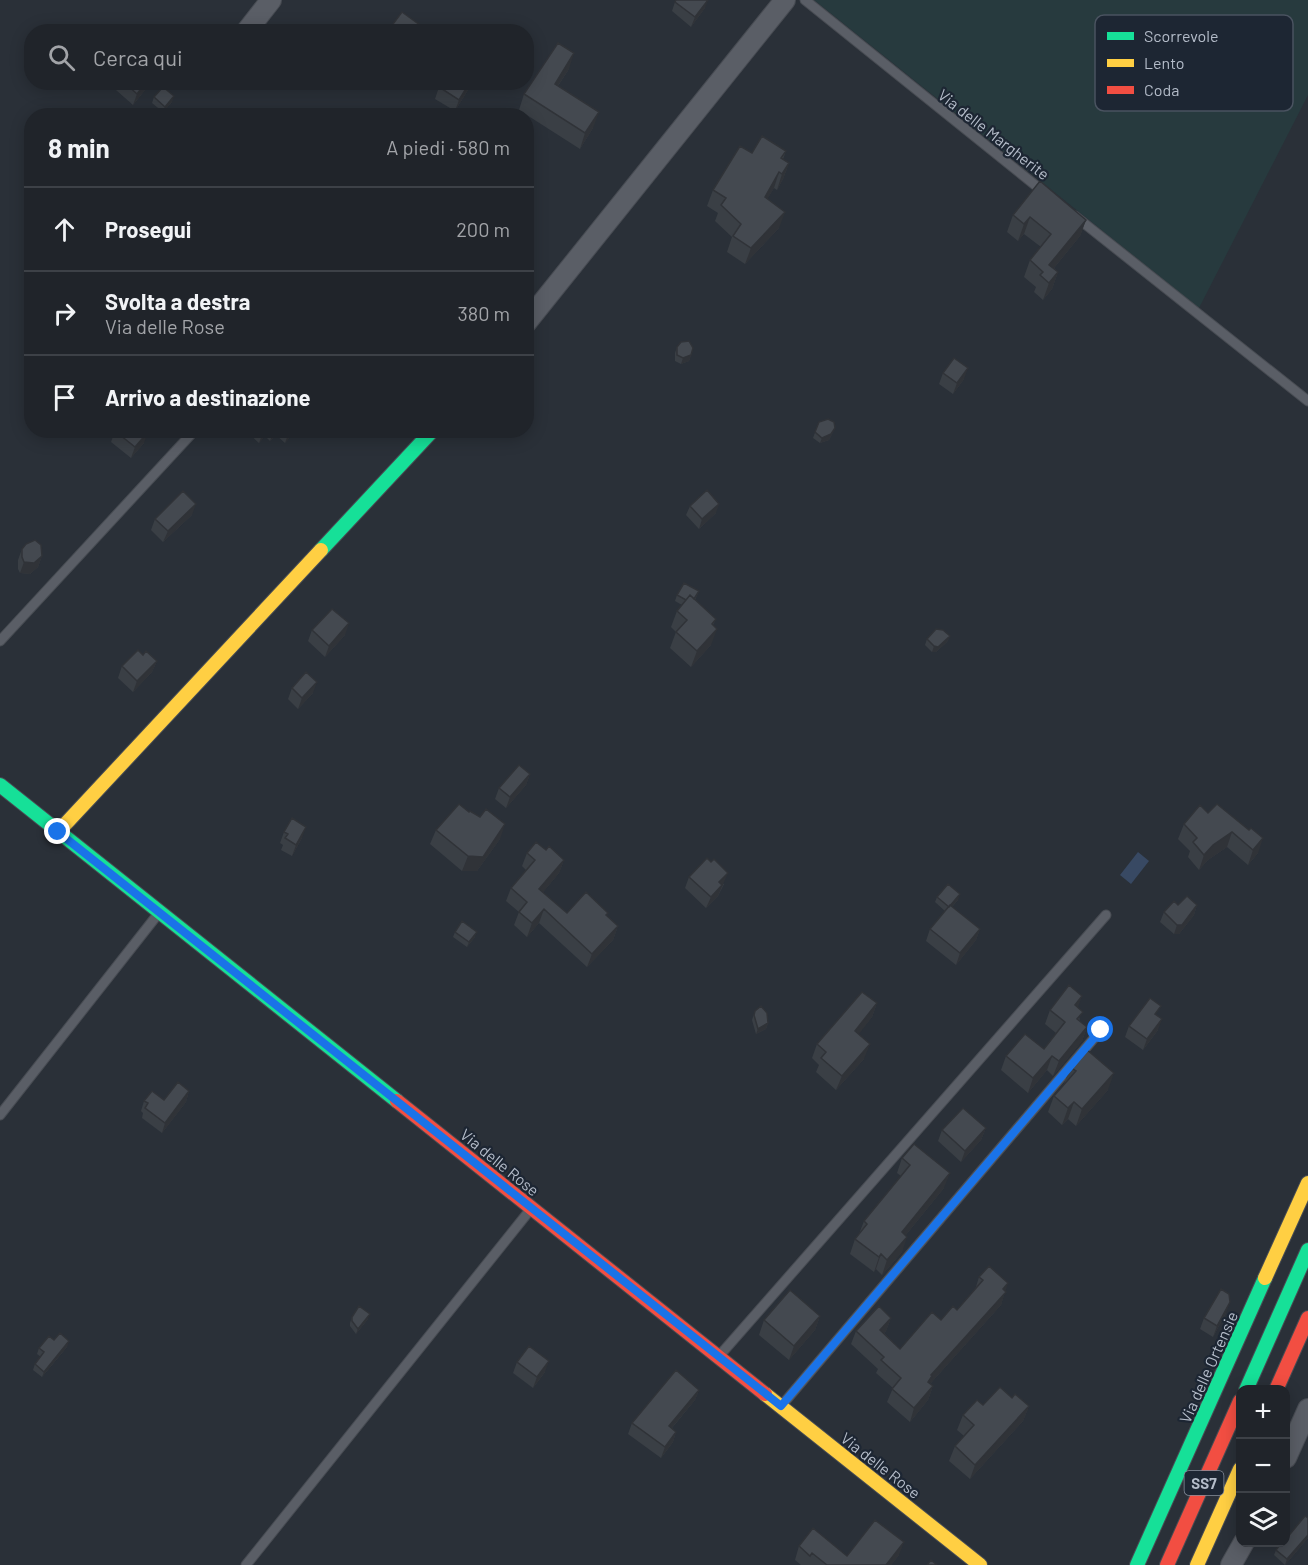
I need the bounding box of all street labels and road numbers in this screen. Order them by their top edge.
street label: Via delle Margherite [935,85,1053,183]
street label: Via delle Rose [457,1124,543,1200]
street label: Via delle Ortensie [1175,1308,1241,1426]
street label: Via delle Rose [837,1428,925,1502]
road number: SS7 [1184,1471,1224,1495]

